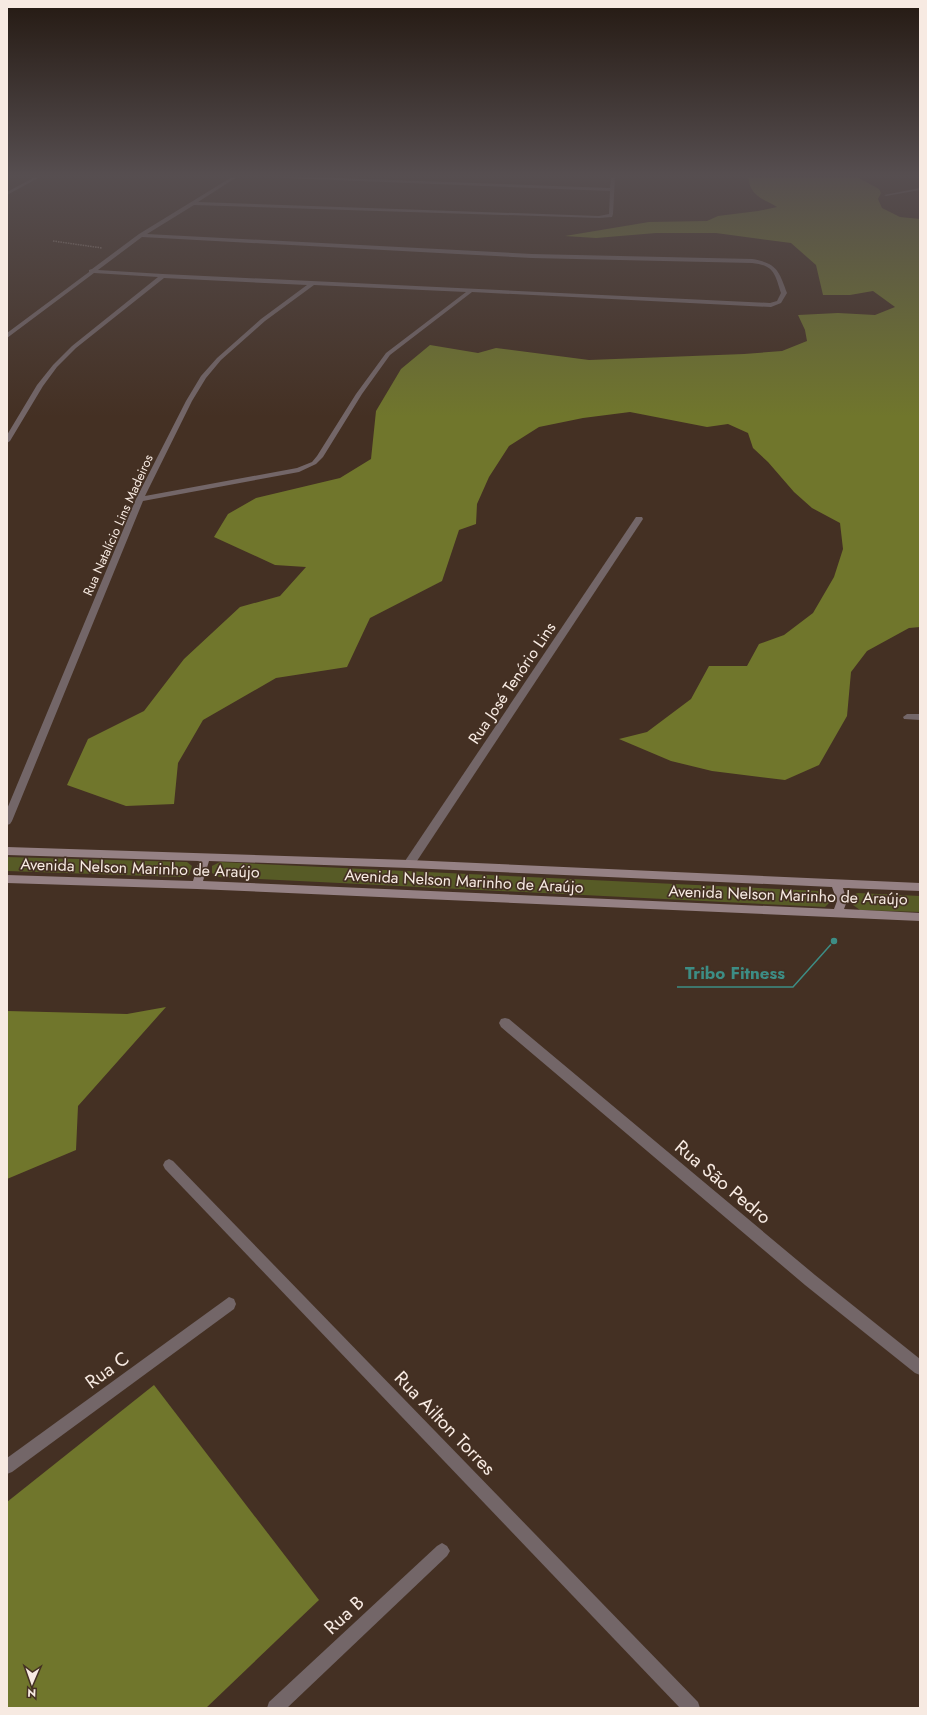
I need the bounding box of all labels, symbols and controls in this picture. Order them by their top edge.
street label: Rua Natalício Lins Madeiros [78,451,158,599]
street label: Rua José Tenório Lins [463,617,561,749]
street label: Avenida Nelson Marinho de Araújo [20,852,260,884]
street label: Avenida Nelson Marinho de Araújo [344,863,584,899]
street label: Avenida Nelson Marinho de Araújo [668,879,908,911]
callout: Tribo Fitness [677,958,793,987]
text: Tribo Fitness [685,961,785,985]
street label: Rua São Pedro [669,1134,777,1230]
street label: Rua C [79,1345,135,1395]
street label: Rua Ailton Torres [388,1365,502,1481]
street label: Rua B [318,1589,370,1641]
north arrow [12,1663,52,1703]
text: N [27,1685,36,1701]

